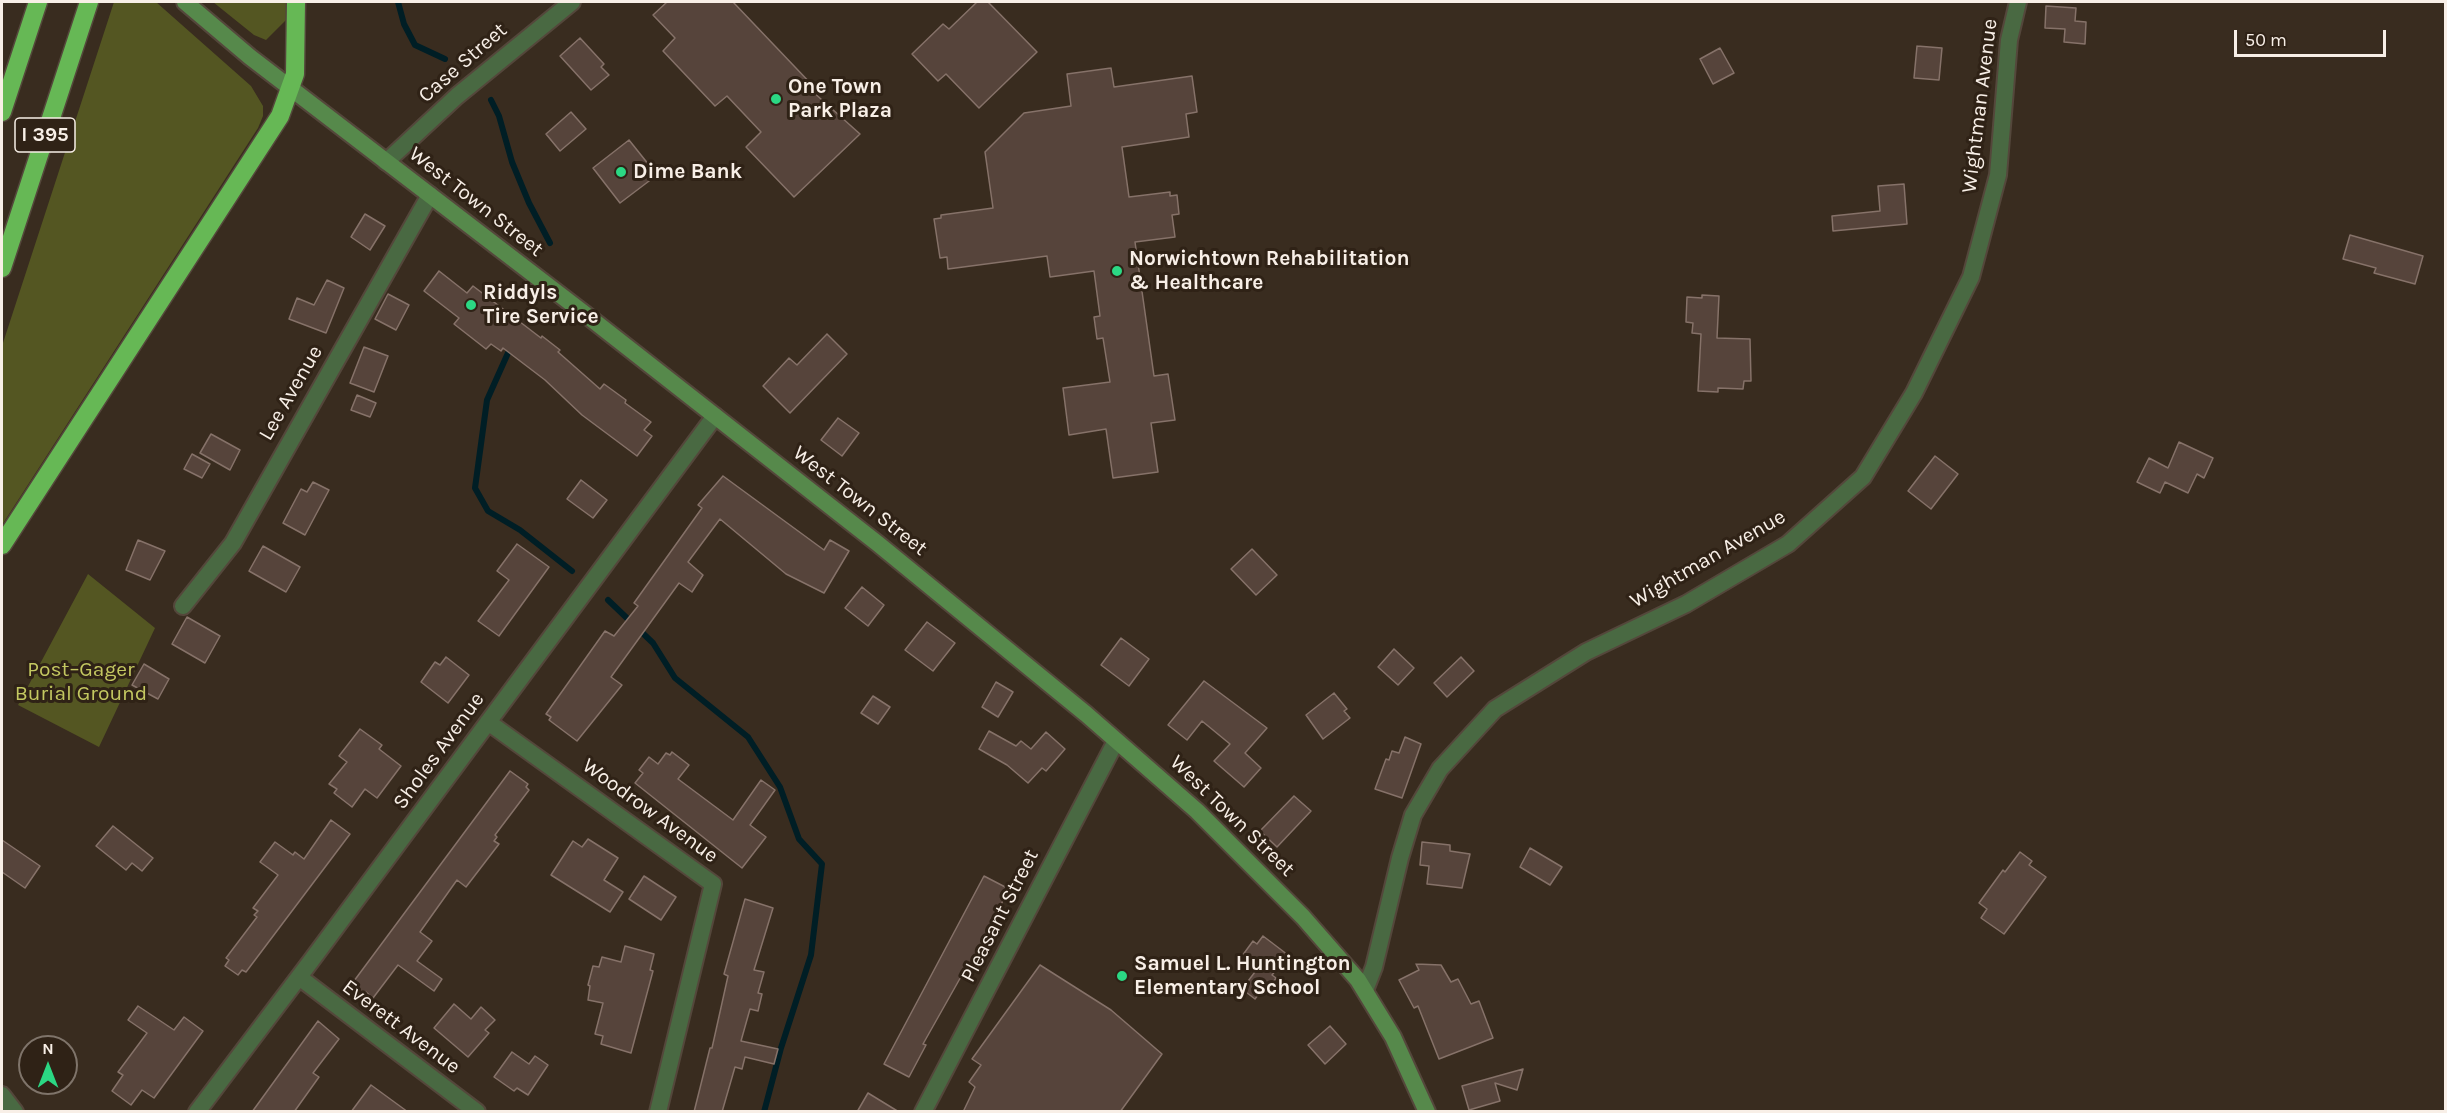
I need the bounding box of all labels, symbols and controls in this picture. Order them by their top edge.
street label: Wightman Avenue [1957,17,2003,195]
street label: Case Street [414,18,512,108]
scale bar [2237,18,2388,56]
text: 50 m [2245,29,2287,51]
place label: One Town Park Plaza [788,74,892,124]
marker: One Town Park Plaza [769,92,783,106]
road number: I 395 [15,118,75,152]
street label: West Town Street [404,142,548,262]
place label: Dime Bank [633,159,742,185]
marker: Dime Bank [614,165,628,179]
place label: Norwichtown Rehabilitation & Healthcare [1129,246,1409,296]
marker: Norwichtown Rehabilitation & Healthcare [1110,264,1124,278]
place label: Riddyls Tire Service [483,280,599,330]
marker: Riddyls Tire Service [464,298,478,312]
street label: Lee Avenue [254,341,328,445]
street label: West Town Street [788,441,932,561]
street label: Wightman Avenue [1626,504,1790,614]
park label: Post–Gager Burial Ground [15,657,147,707]
street label: Sholes Avenue [388,688,490,814]
street label: West Town Street [1164,750,1300,882]
street label: Woodrow Avenue [577,753,723,869]
street label: Pleasant Street [956,845,1044,987]
place label: Samuel L. Huntington Elementary School [1134,951,1351,1001]
marker: Samuel L. Huntington Elementary School [1115,969,1129,983]
street label: Everett Avenue [337,974,465,1080]
north arrow [18,1035,78,1095]
text: N [42,1039,54,1058]

